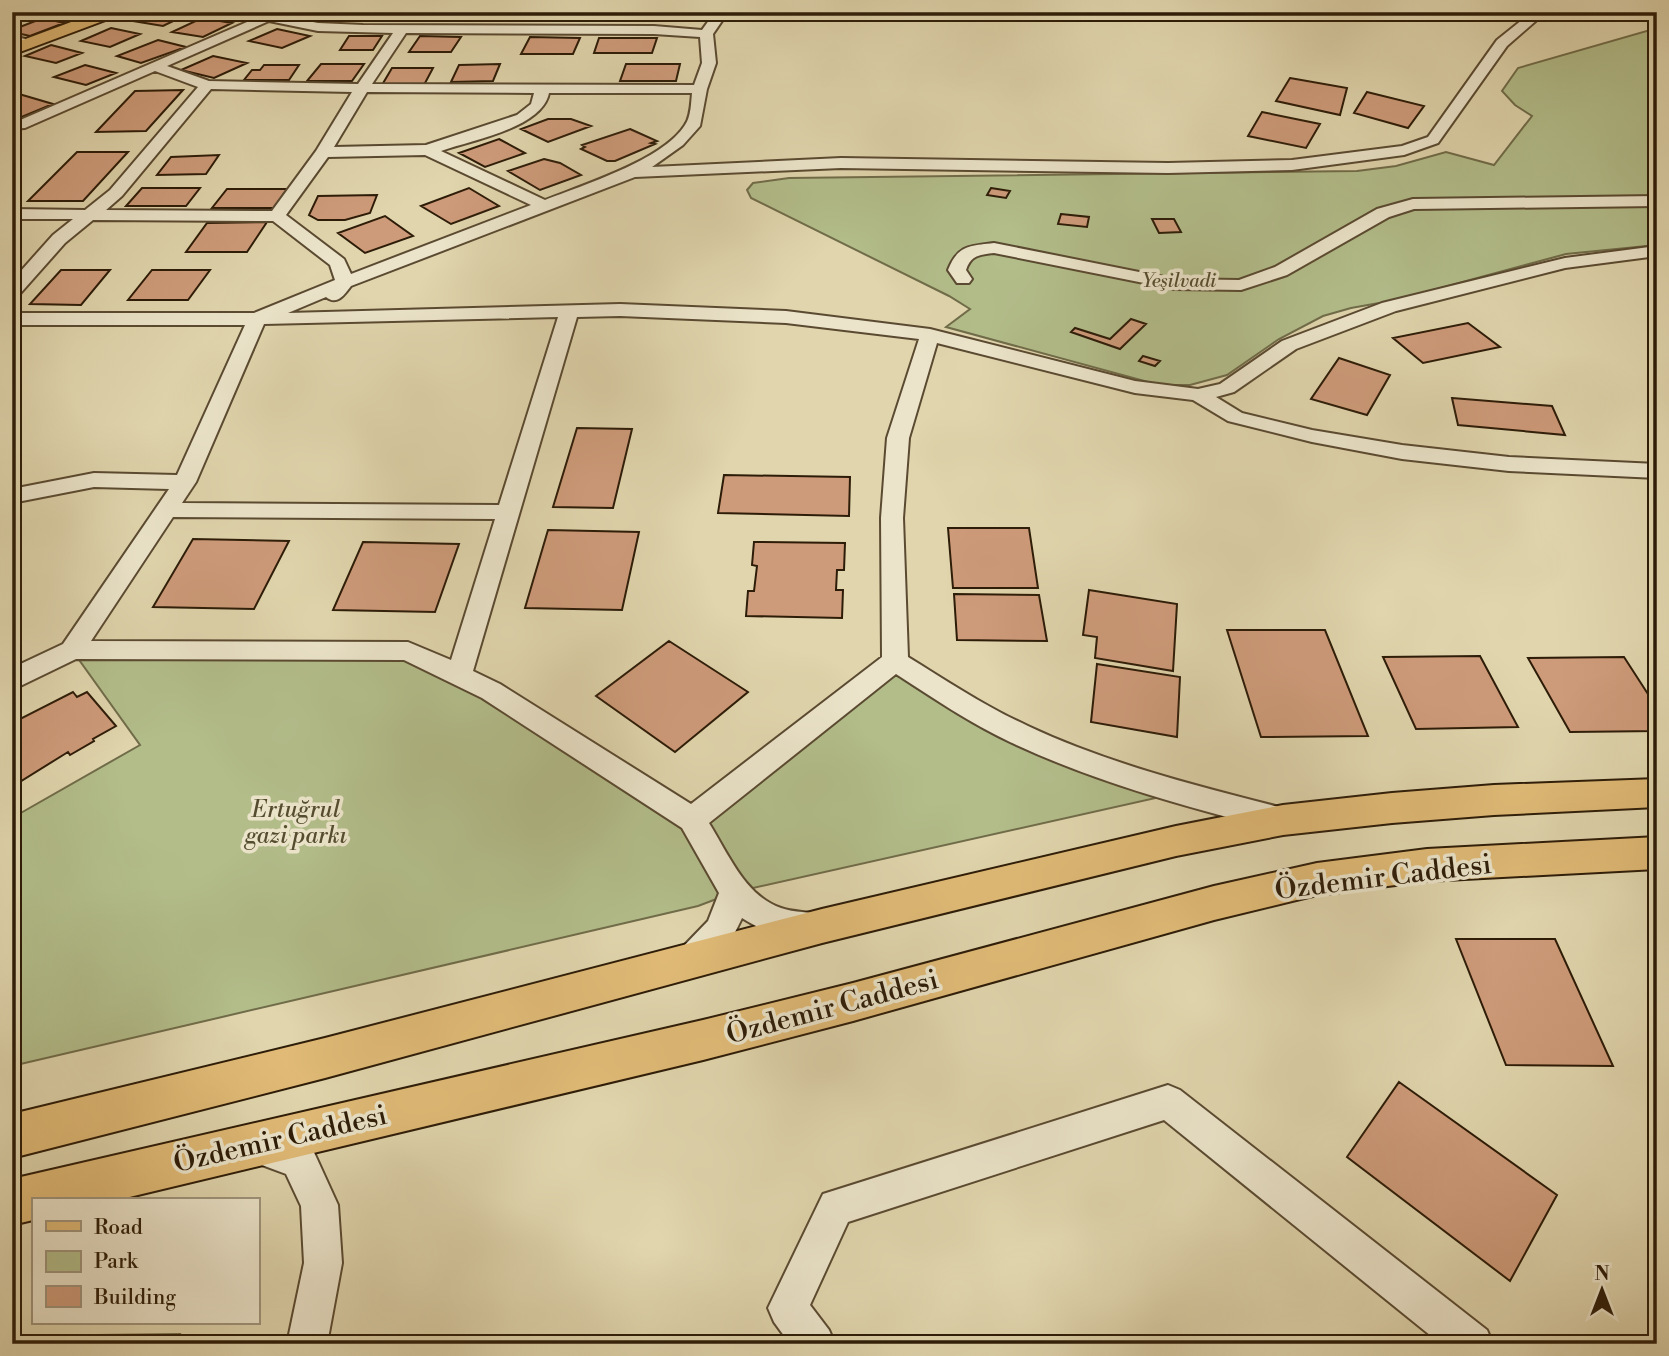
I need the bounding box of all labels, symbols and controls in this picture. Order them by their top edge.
park label: Yeşilvadi [1142,269,1216,293]
park label: Ertuğrul gazi parkı [243,796,347,850]
street label: Özdemir Caddesi [1273,846,1493,908]
street label: Özdemir Caddesi [722,961,942,1053]
street label: Özdemir Caddesi [170,1097,390,1181]
legend [32,1198,259,1324]
text: Road [94,1215,143,1241]
text: Park [94,1249,139,1275]
north arrow [1568,1254,1638,1324]
text: N [1594,1262,1610,1286]
text: Building [93,1285,176,1311]

